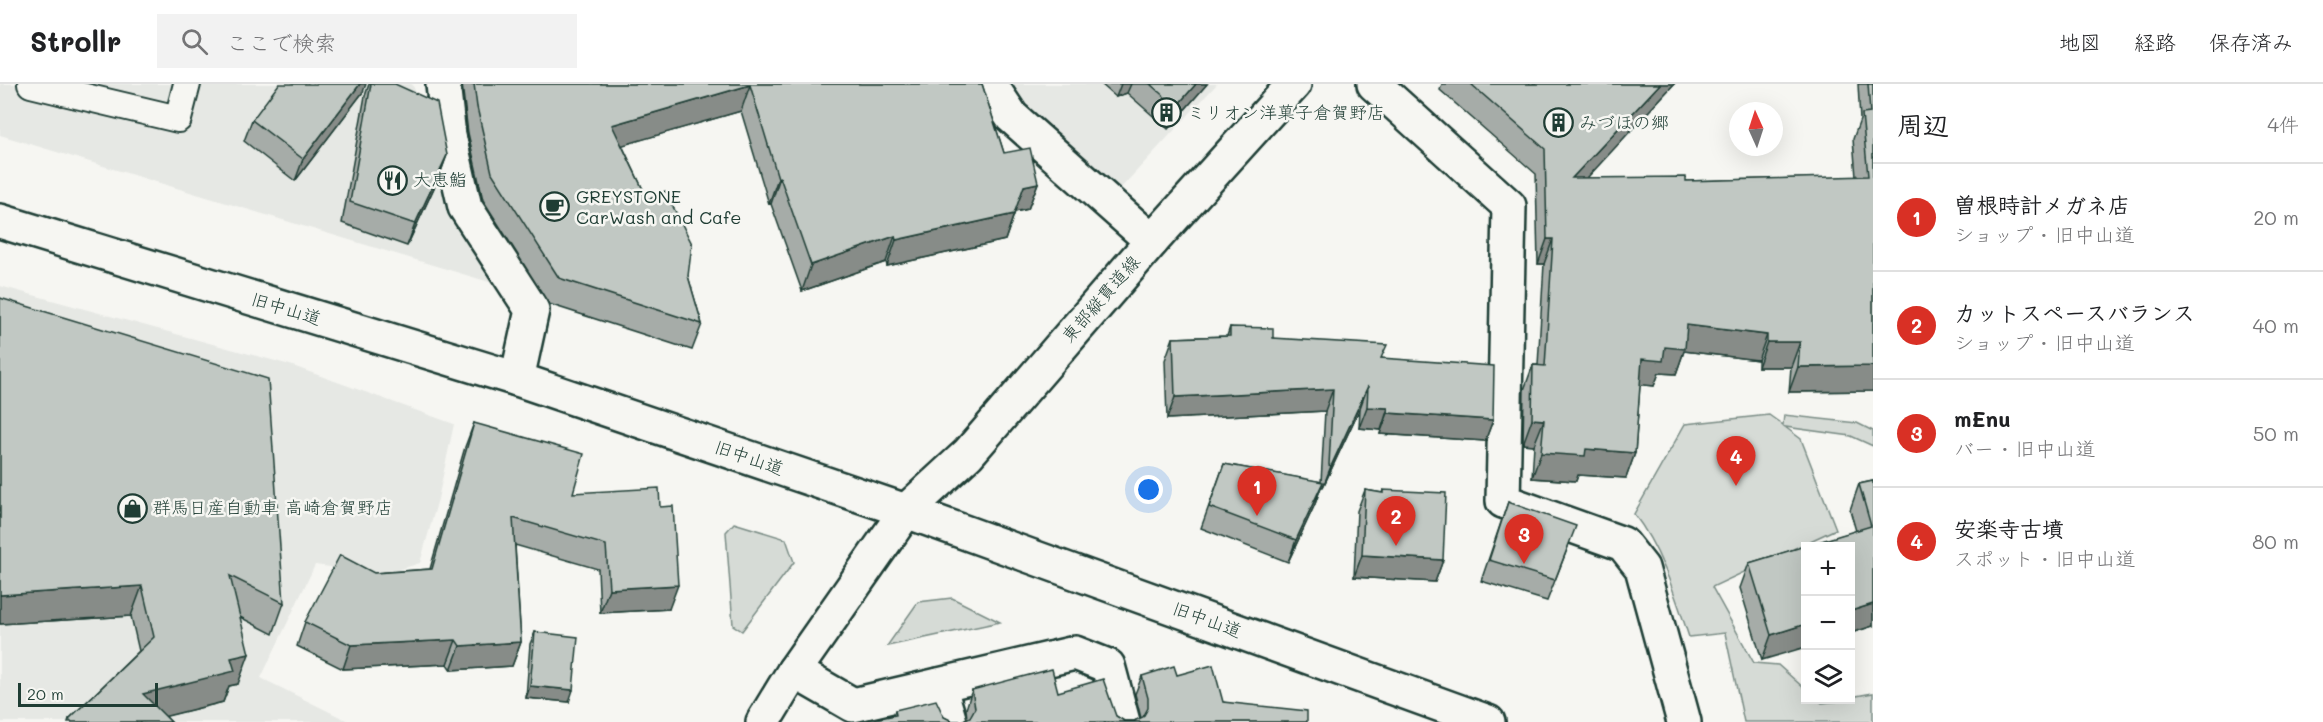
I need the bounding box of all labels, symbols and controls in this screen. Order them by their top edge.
search box [157,14,577,68]
text: Strollr [30,23,121,59]
icon: search [178,25,211,58]
text: ここで検索 [226,28,336,57]
text: 地図 [2059,28,2101,55]
text: 経路 [2134,28,2176,55]
text: 保存済み [2209,28,2293,55]
building icon: ミリオン洋菓子倉賀野店 [1150,97,1182,129]
place label: ミリオン洋菓子倉賀野店 [1187,100,1385,124]
north arrow [1729,102,1783,156]
building icon: みづほの郷 [1542,107,1574,139]
text: 周辺 [1897,108,1949,142]
place label: みづほの郷 [1579,110,1669,134]
text: 4件 [2267,111,2299,137]
restaurant icon: 大恵鮨 [376,164,408,196]
place label: 大恵鮨 [413,167,467,191]
place label: GREYSTONE CarWash and Cafe [576,184,741,229]
text: 曽根時計メガネ店 [1954,190,2130,219]
cafe icon: GREYSTONE CarWash and Cafe [539,191,571,223]
text: 1 [1912,204,1921,230]
text: 20 m [2253,204,2299,230]
text: ショップ · 旧中山道 [1954,221,2135,247]
street label: 東部縦貫道線 [1056,250,1145,347]
street label: 旧中山道 [248,286,324,330]
text: カットスペースバランス [1954,298,2195,327]
text: 2 [1911,312,1922,338]
text: 40 m [2253,312,2299,338]
text: ショップ · 旧中山道 [1954,329,2135,355]
text: mEnu [1954,404,2011,433]
text: 3 [1911,420,1923,446]
text: 50 m [2253,420,2299,446]
street label: 旧中山道 [711,434,787,480]
text: バー · 旧中山道 [1954,435,2096,461]
pin: 4 [1716,436,1756,486]
pin: 1 [1238,466,1276,516]
your location [1134,475,1163,504]
shop icon: 群馬日産自動車 高崎倉賀野店 [116,492,148,524]
place label: 群馬日産自動車 高崎倉賀野店 [153,495,393,519]
pin: 2 [1376,496,1416,546]
pin: 3 [1504,514,1544,564]
text: 安楽寺古墳 [1954,514,2064,543]
text: 4 [1910,528,1923,554]
text: 80 m [2252,528,2299,554]
map controls [1801,542,1855,704]
button: + [1801,542,1855,596]
text: スポット · 旧中山道 [1954,545,2136,571]
street label: 旧中山道 [1169,595,1245,643]
button: − [1801,596,1855,650]
button: layers [1801,650,1855,704]
scale bar [18,680,158,708]
text: 20 m [27,683,64,704]

